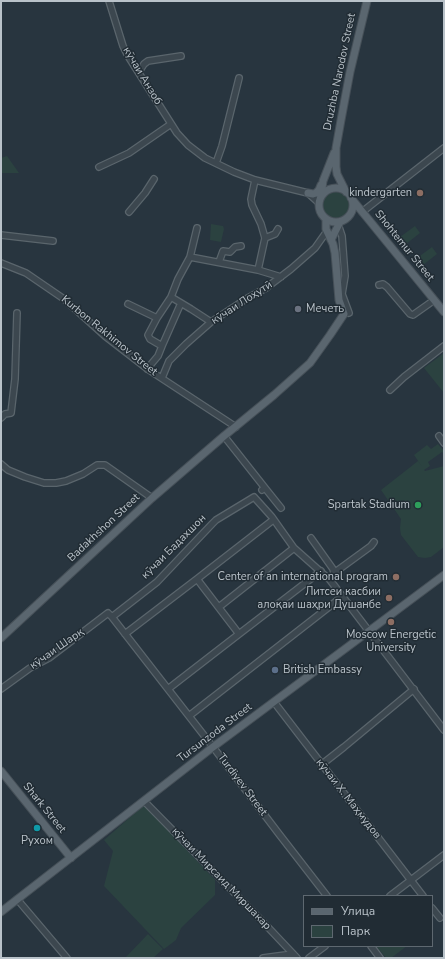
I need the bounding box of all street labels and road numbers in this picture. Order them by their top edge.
street label: Druzhba Narodov Street [321,12,359,132]
street label: кӯчаи Анзоб [120,45,164,107]
street label: Shohtemur Street [371,208,437,284]
street label: кӯчаи Лоҳутӣ [209,278,275,328]
street label: Kurbon Rakhimov Street [58,293,160,379]
street label: Badakhshon Street [65,491,143,565]
street label: кӯчаи Бадахшон [139,512,209,582]
street label: кӯчаи Шарқ [27,626,87,672]
street label: Tursunzoda Street [175,701,255,765]
street label: Turdiyev Street [214,751,270,819]
street label: кӯчаи Х. Маҳмудов [313,756,383,842]
street label: Shark Street [20,780,68,836]
street label: кӯчаи Мирсаид Миршакар [169,825,273,933]

